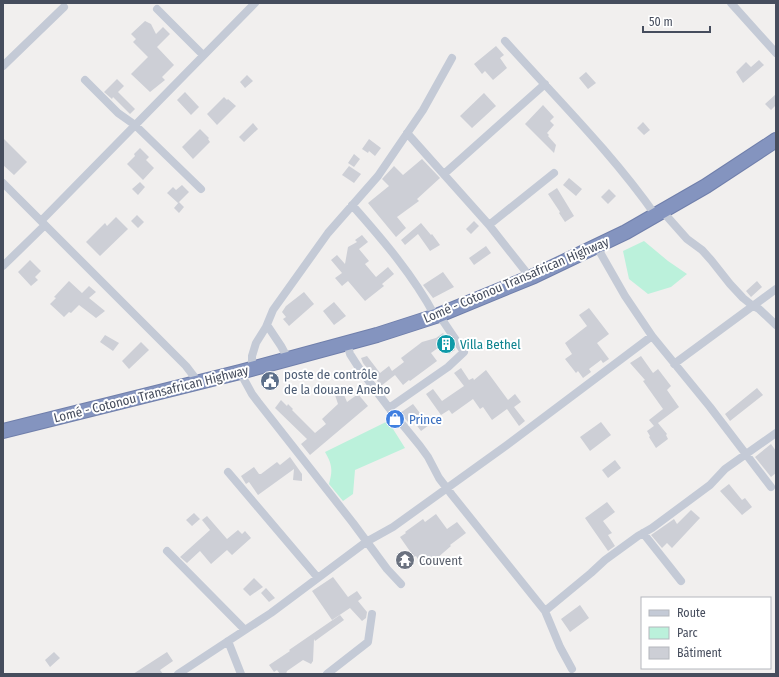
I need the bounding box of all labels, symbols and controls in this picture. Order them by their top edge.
scale bar [643,8,710,34]
text: 50 m [649,15,673,29]
street label: Lomé - Cotonou Transafrican Highway [421,234,611,326]
building icon: Villa Bethel [435,333,457,355]
place label: Villa Bethel [460,337,521,352]
street label: Lomé - Cotonou Transafrican Highway [52,362,250,425]
place label: poste de contrôle de la douane Aneho [284,367,391,397]
public building icon: poste de contrôle de la douane Aneho [259,370,281,392]
shop icon: Prince [384,408,406,430]
place label: Prince [409,412,442,427]
temple icon: Couvent [394,549,416,571]
place label: Couvent [419,553,463,568]
legend [641,597,771,669]
text: Route [677,606,706,620]
text: Parc [677,626,698,640]
text: Bâtiment [677,646,722,660]

